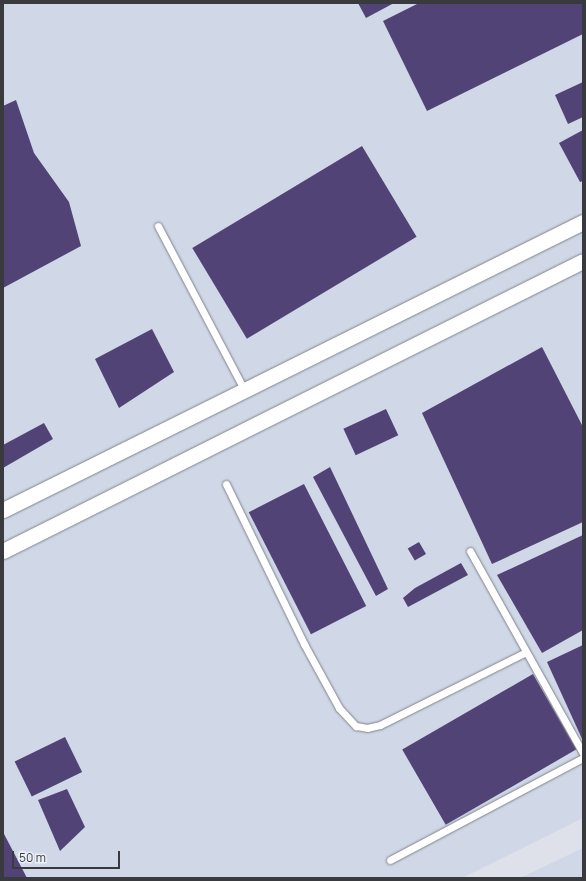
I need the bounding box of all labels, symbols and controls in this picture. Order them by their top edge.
scale bar [14,843,122,869]
text: 50 m [19,849,46,866]

